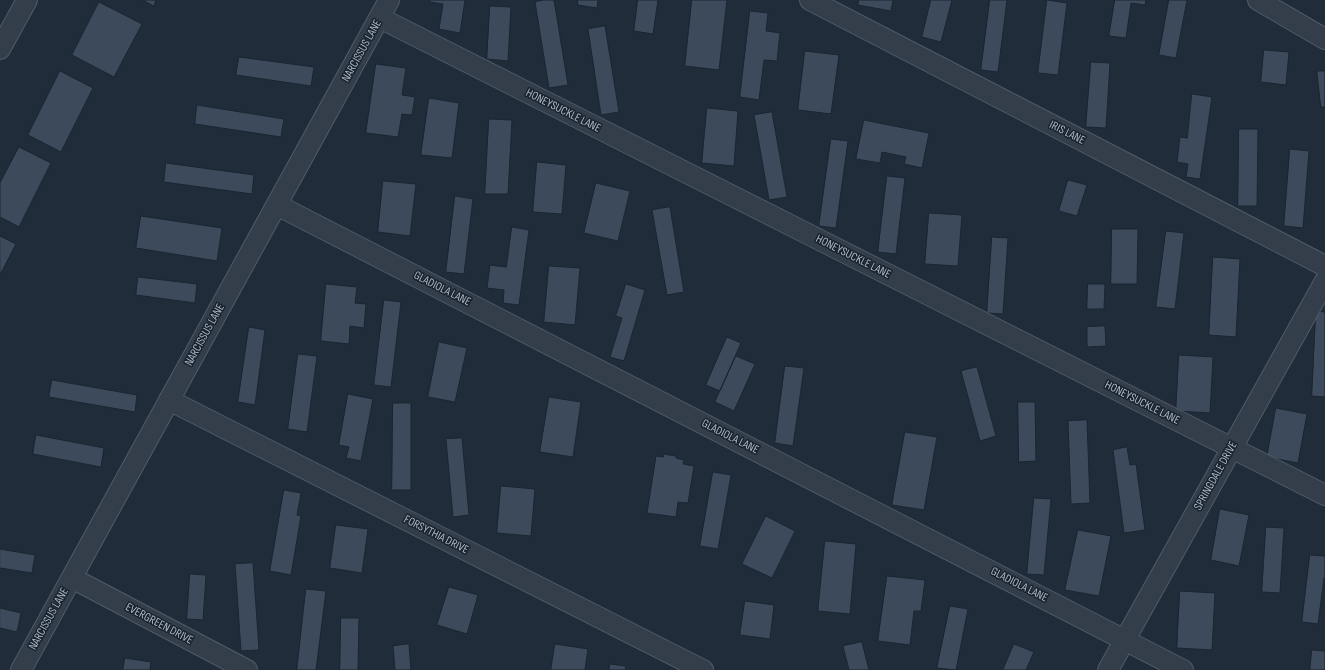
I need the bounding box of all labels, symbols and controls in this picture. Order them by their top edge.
street label: NARCISSUS LANE [339,17,385,85]
street label: HONEYSUCKLE LANE [523,86,603,136]
street label: IRIS LANE [1047,118,1087,148]
street label: HONEYSUCKLE LANE [813,232,893,282]
street label: GLADIOLA LANE [411,268,473,310]
street label: NARCISSUS LANE [182,301,228,369]
street label: HONEYSUCKLE LANE [1102,378,1182,428]
street label: GLADIOLA LANE [699,416,761,458]
street label: SPRINGDALE DRIVE [1191,439,1241,513]
street label: FORSYTHIA DRIVE [401,513,471,557]
street label: GLADIOLA LANE [988,564,1050,606]
street label: NARCISSUS LANE [26,585,72,653]
street label: EVERGREEN DRIVE [123,600,195,648]

